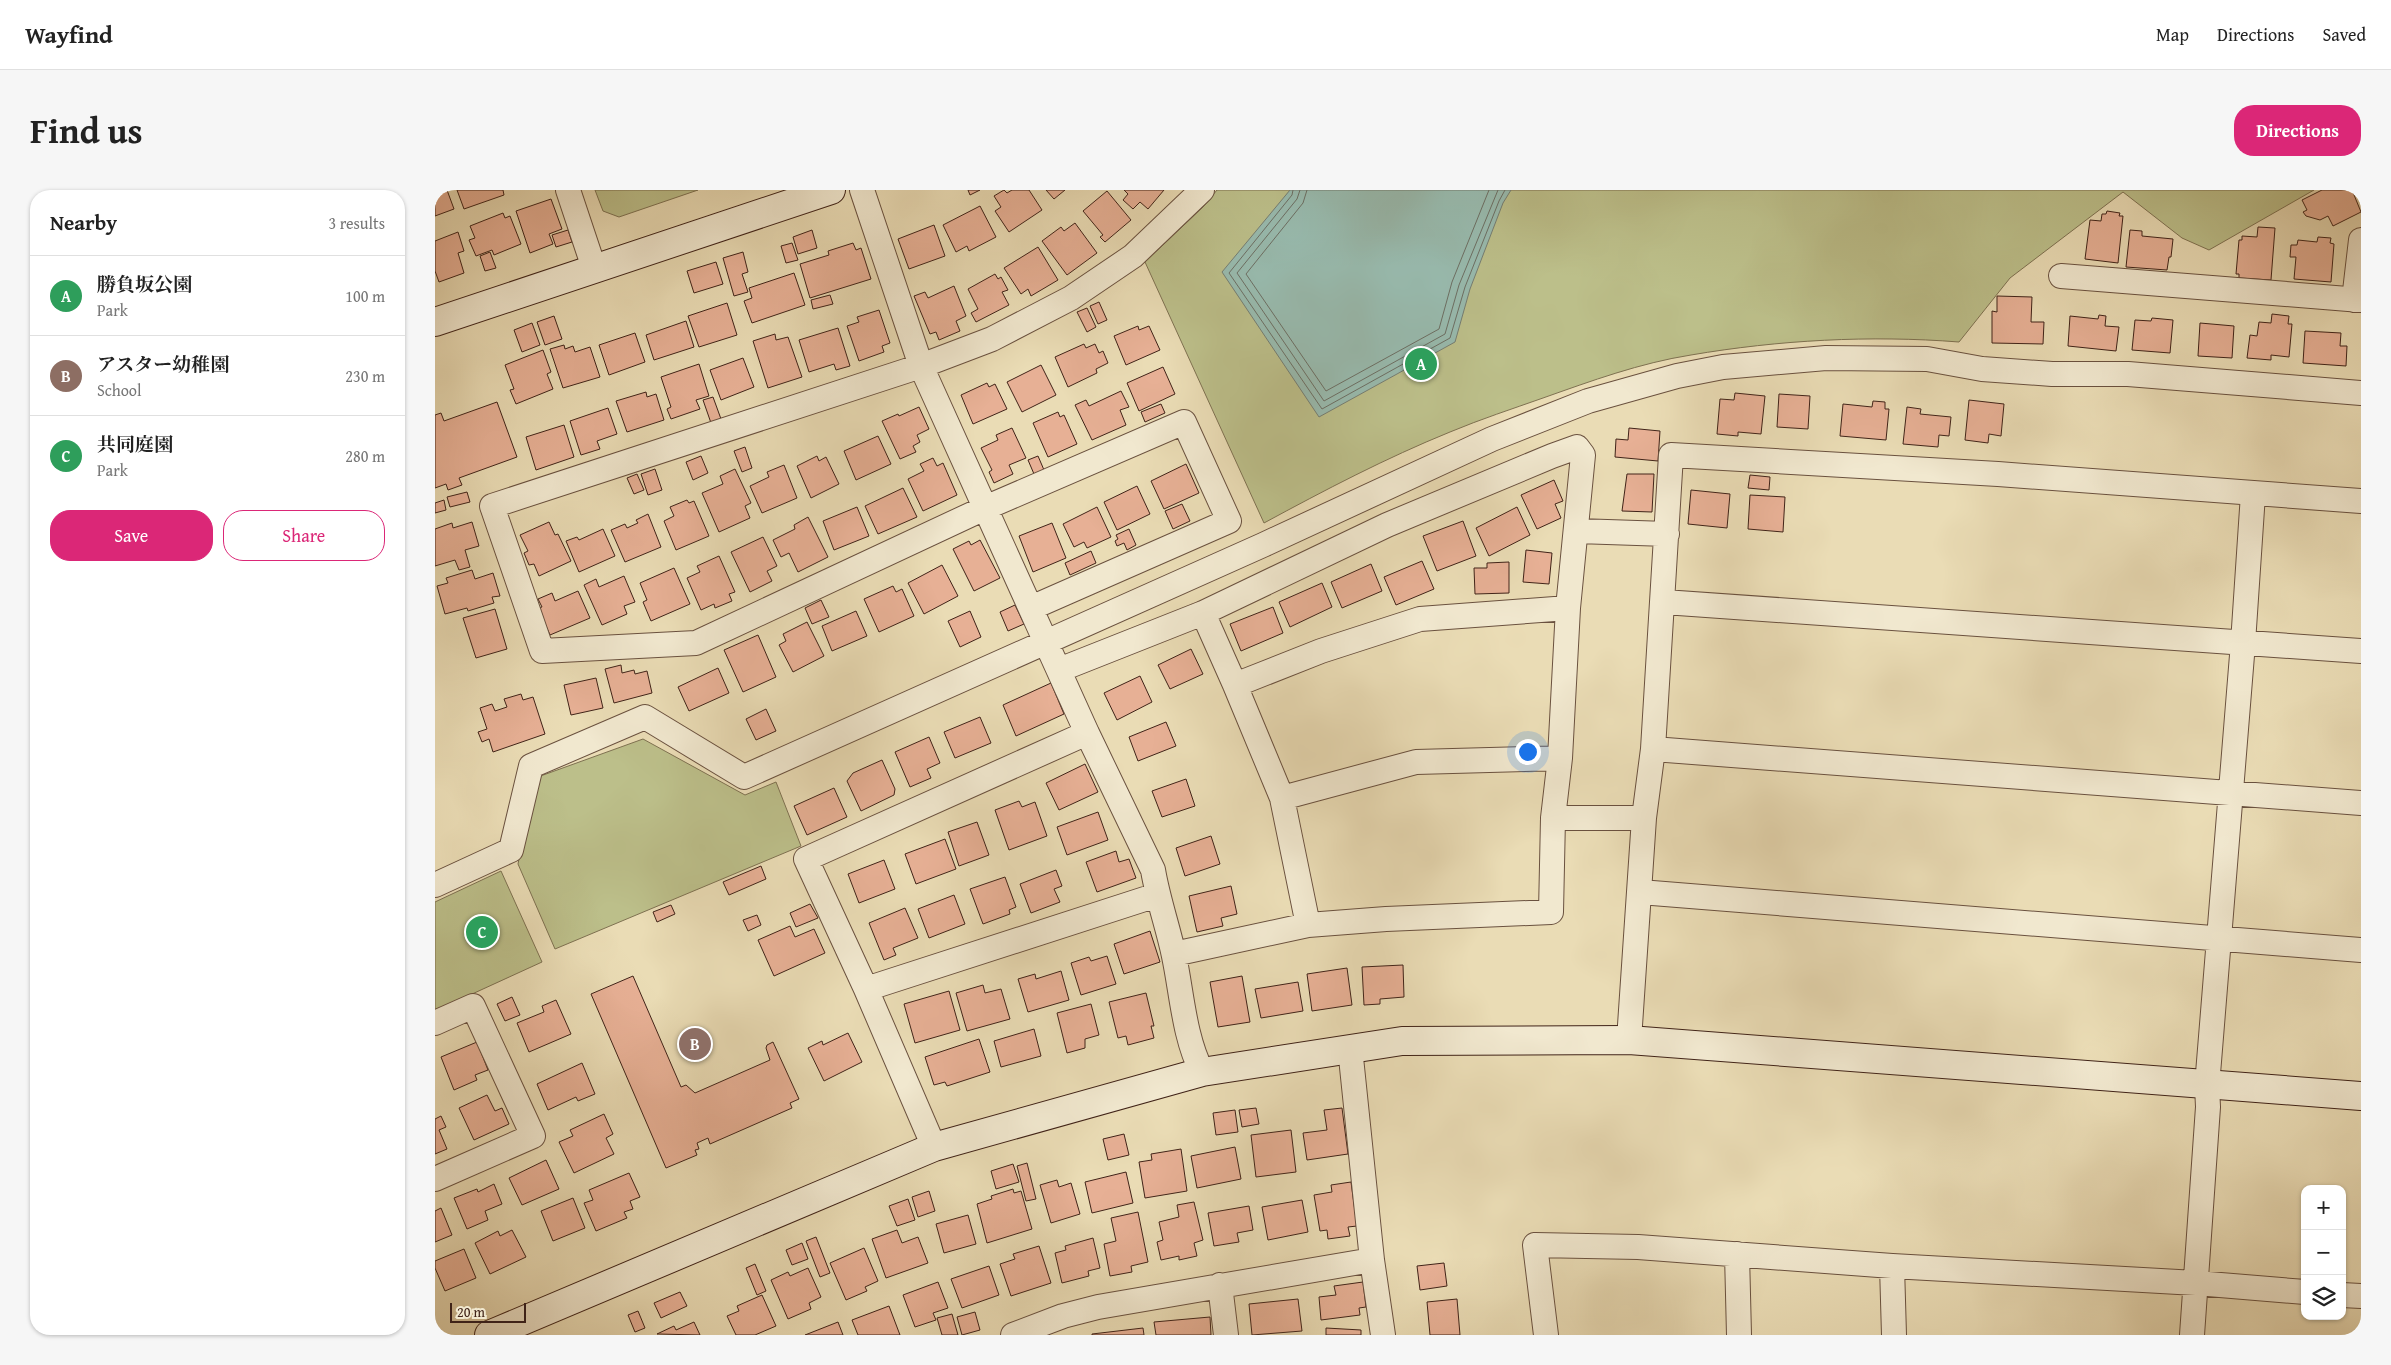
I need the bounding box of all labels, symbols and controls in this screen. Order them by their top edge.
text: Wayfind [25,17,113,52]
text: Map [2156,21,2189,48]
text: Directions [2217,21,2294,48]
text: Saved [2322,21,2366,48]
text: Find us [30,105,143,156]
button: Directions [2234,105,2361,156]
text: Nearby [50,207,117,238]
text: 3 results [328,211,385,235]
text: 勝負坂公園 [97,270,192,298]
text: A [61,284,71,308]
text: 100 m [345,284,385,308]
text: Park [97,298,128,322]
pin: A [1405,345,1437,383]
text: アスター幼稚園 [97,350,229,378]
text: B [61,364,71,388]
text: 230 m [345,364,385,388]
text: School [97,378,141,402]
text: 共同庭園 [97,430,173,458]
text: C [61,444,71,468]
text: 280 m [345,444,385,468]
text: Park [97,458,128,482]
button: Save [50,510,213,561]
button: Share [223,510,385,561]
your location [1515,739,1541,765]
pin: C [466,913,498,951]
pin: B [679,1025,711,1063]
map controls [2301,1185,2346,1320]
button: + [2301,1185,2346,1230]
button: − [2301,1230,2346,1275]
button: layers [2301,1275,2346,1320]
scale bar [450,1300,526,1323]
text: 20 m [457,1302,485,1322]

